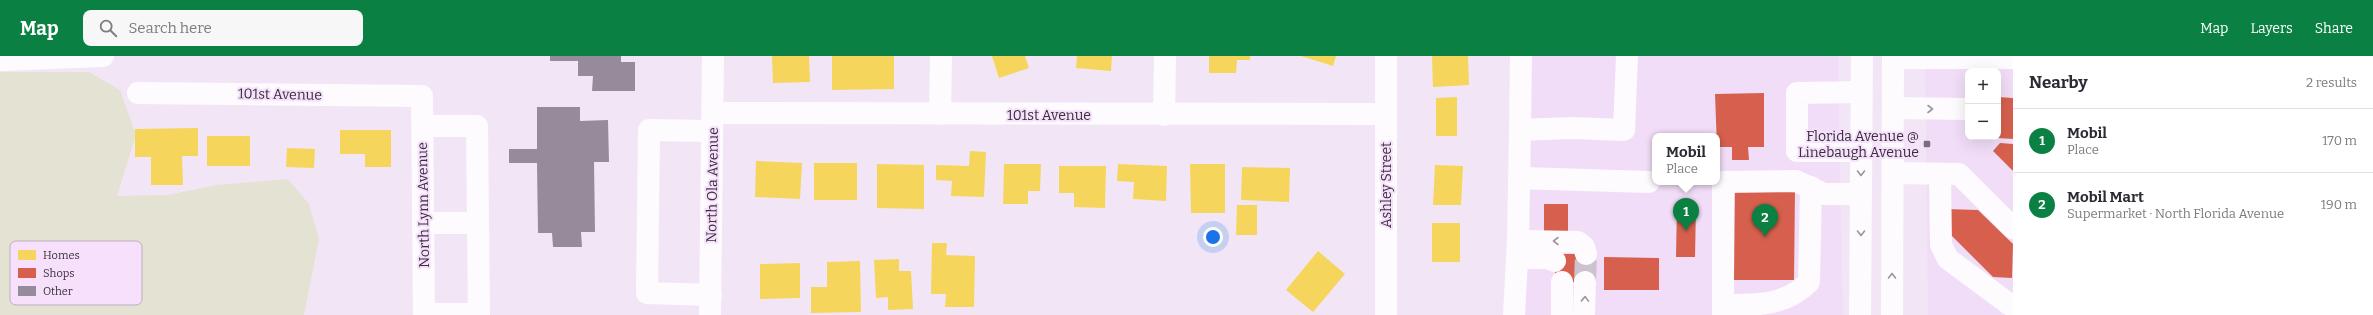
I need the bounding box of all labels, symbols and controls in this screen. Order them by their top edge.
search box [83,10,363,46]
text: Map [20,17,59,40]
icon: search [97,17,119,39]
text: Search here [129,19,212,37]
text: Map [2200,20,2228,37]
text: Layers [2250,20,2293,37]
text: Share [2315,20,2353,37]
map controls [1965,68,2001,140]
button: + [1965,68,2001,104]
text: Nearby [2029,72,2088,93]
text: 2 results [2306,75,2357,90]
street label: 101st Avenue [238,85,322,104]
button: − [1965,104,2001,140]
one-way arrow [1927,105,1933,113]
street label: 101st Avenue [1007,107,1091,124]
text: Mobil [2067,124,2107,142]
street label: North Ola Avenue [703,127,722,243]
place label: Florida Avenue @ Linebaugh Avenue [1798,128,1919,161]
popup [1652,133,1720,185]
text: 1 [2039,133,2045,148]
text: 170 m [2322,133,2357,148]
marker: Florida Avenue @ Linebaugh Avenue [1922,139,1932,149]
street label: North Lynn Avenue [414,142,433,268]
street label: Ashley Street [1378,142,1395,228]
text: Place [2067,142,2099,157]
text: Mobil [1666,143,1706,161]
text: Place [1666,161,1698,176]
one-way arrow [1857,170,1865,176]
text: Mobil Mart [2067,188,2144,206]
text: 2 [2038,197,2046,212]
text: 190 m [2321,197,2357,212]
pin: 1 [1673,198,1699,231]
pin: 2 [1752,204,1778,237]
text: Supermarket · North Florida Avenue [2067,206,2284,221]
your location [1203,227,1223,247]
one-way arrow [1857,230,1865,236]
one-way arrow [1553,237,1559,245]
legend [10,241,142,305]
text: Homes [43,249,80,262]
text: Shops [43,267,75,280]
one-way arrow [1888,273,1896,279]
text: Other [43,285,73,298]
one-way arrow [1580,296,1589,302]

